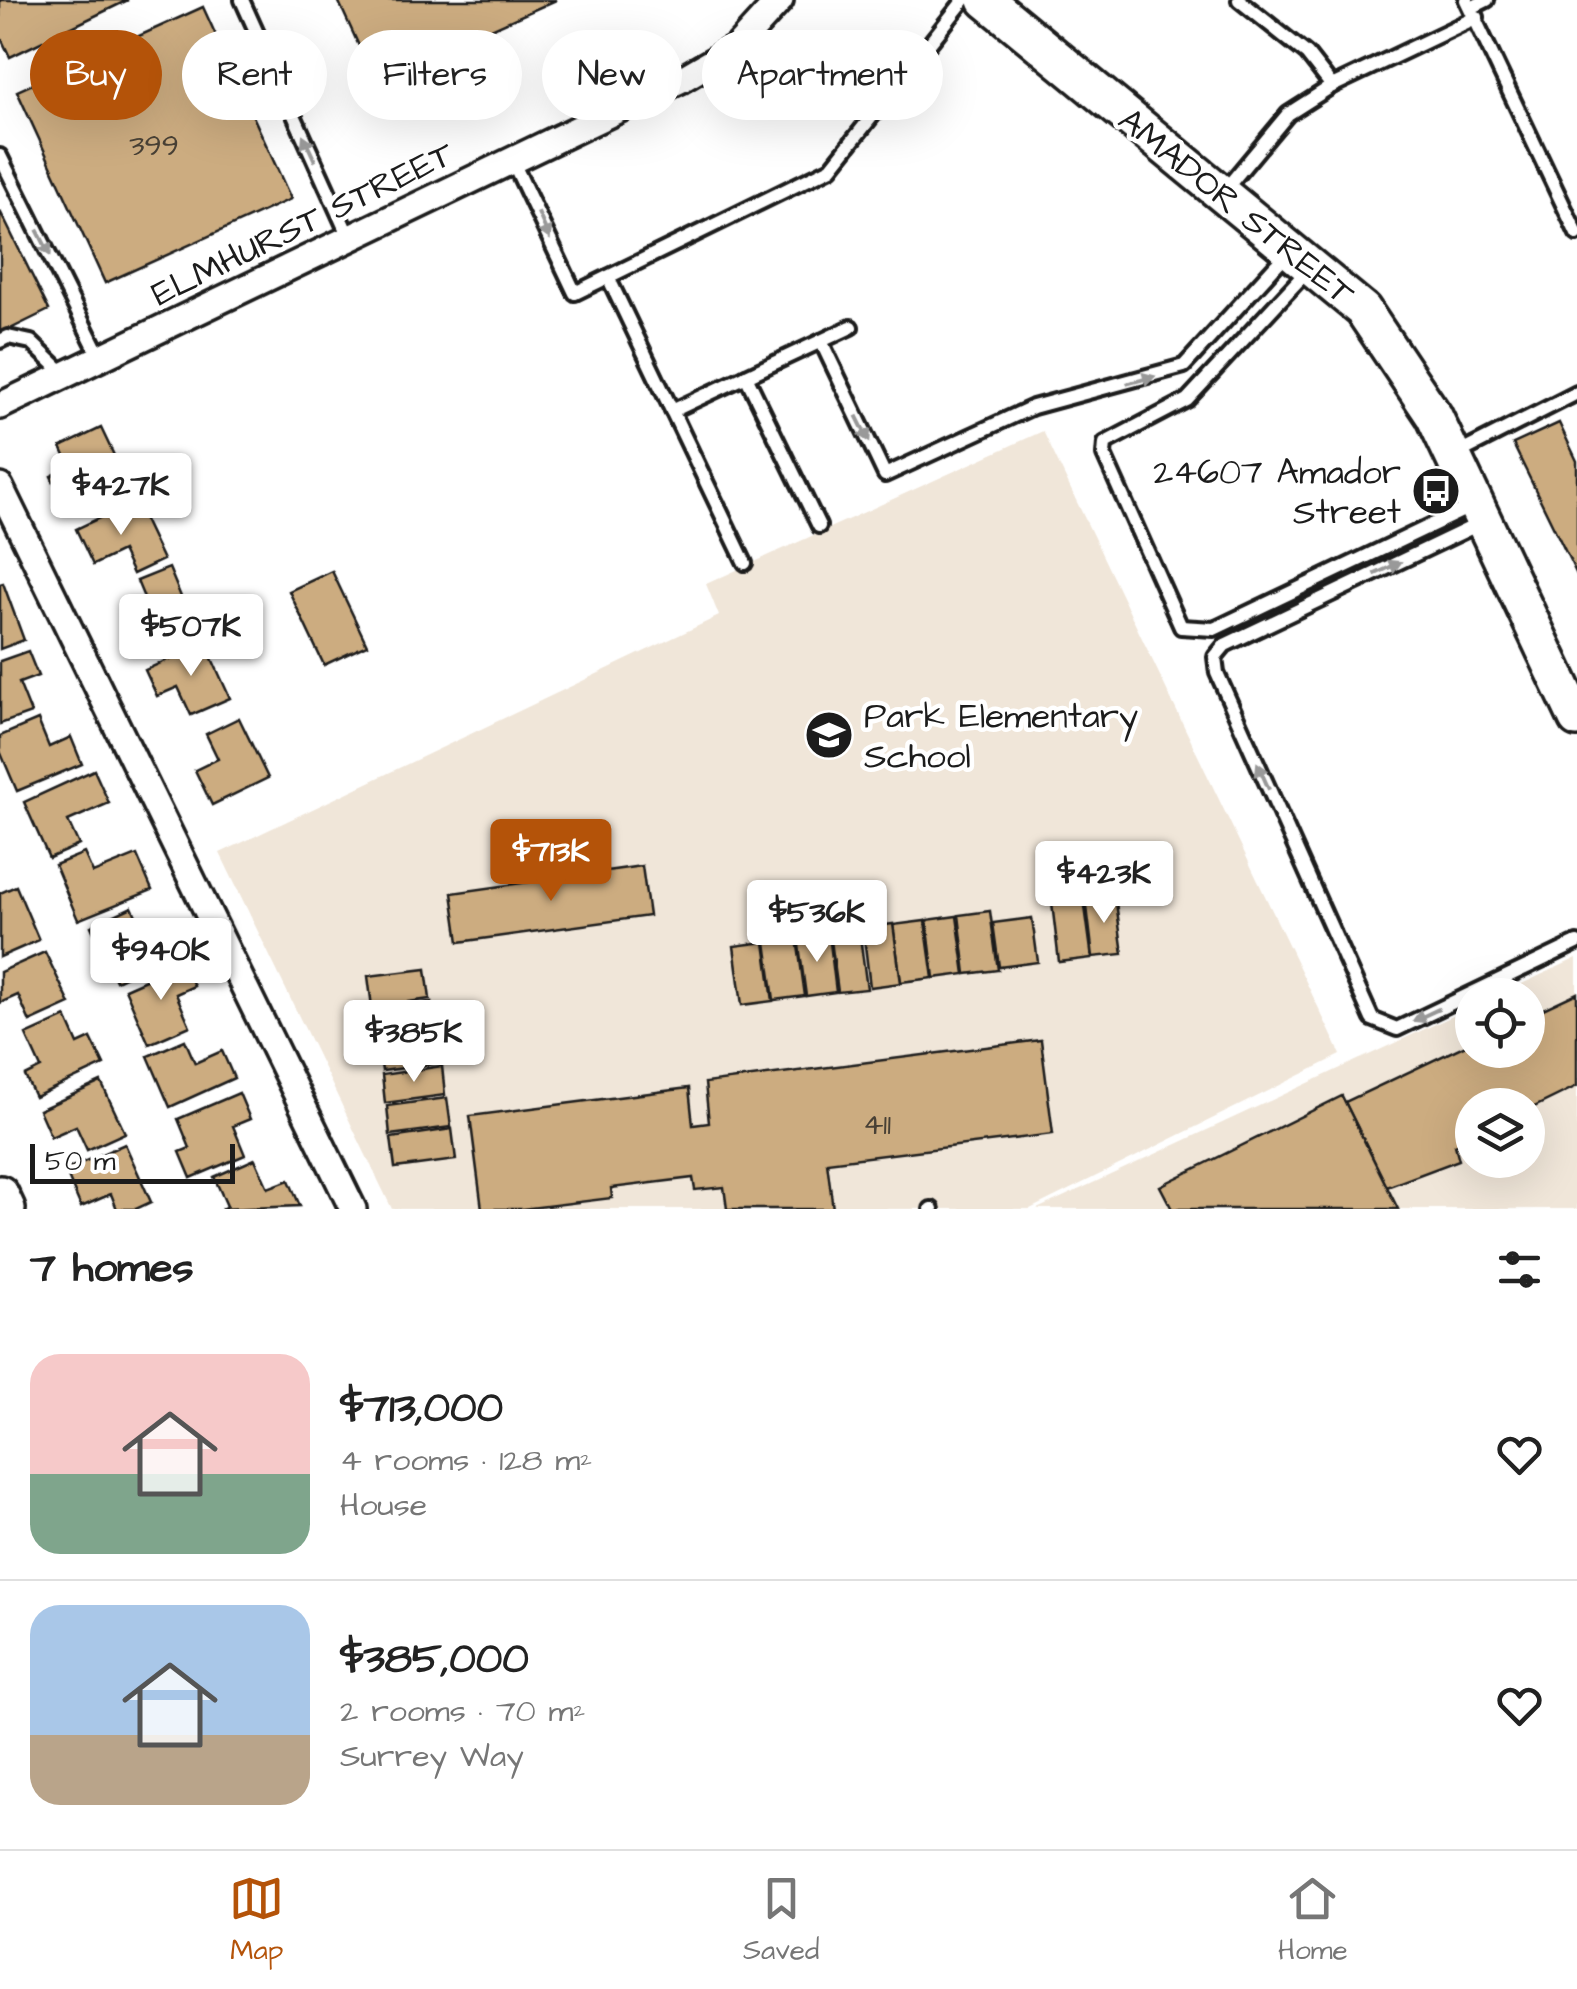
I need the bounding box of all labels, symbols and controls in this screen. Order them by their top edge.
chip: Buy [30,30,162,120]
chip: Rent [182,30,327,120]
chip: Filters [347,30,522,120]
chip: New [542,30,682,120]
chip: Apartment [702,30,943,120]
street label: AMADOR STREET [1107,96,1365,318]
house number: 399 [129,125,179,167]
street label: ELMHURST STREET [143,130,462,319]
one-way arrow [301,133,318,162]
one-way arrow [536,211,552,241]
one-way arrow [35,228,52,257]
one-way arrow [1126,371,1157,387]
one-way arrow [855,415,872,444]
place label: 24607 Amador Street [1153,448,1401,537]
pin: $427K [51,453,191,538]
text: $427K [73,463,169,508]
bus stop icon: 24607 Amador Street [1410,465,1462,517]
one-way arrow [1374,559,1403,576]
pin: $507K [121,594,261,679]
text: $507K [141,604,241,649]
place label: Park Elementary School [864,692,1138,781]
school or university icon: Park Elementary School [803,709,855,761]
one-way arrow [1255,761,1271,791]
pin: $713K [481,819,621,904]
text: $713K [512,829,590,874]
pin: $423K [1034,841,1174,926]
text: $423K [1057,851,1151,896]
pin: $536K [747,880,887,965]
text: $536K [769,890,865,935]
pin: $940K [91,918,231,1003]
text: $940K [112,928,210,973]
map controls [1455,978,1545,1178]
button: locate [1455,978,1545,1068]
pin: $385K [344,1000,484,1085]
one-way arrow [1411,1007,1440,1024]
text: $385K [366,1010,462,1055]
button: layers [1455,1088,1545,1178]
house number: 411 [863,1104,891,1146]
scale bar [30,1139,235,1184]
text: 50 m [45,1142,116,1181]
text: 7 homes [30,1240,194,1298]
icon: filters [1492,1242,1547,1297]
text: $713,000 [340,1380,503,1438]
icon: home [110,1394,230,1514]
icon: heart [1492,1427,1547,1482]
text: 4 rooms · 128 m² [340,1438,592,1483]
text: House [340,1483,427,1528]
text: $385,000 [340,1631,529,1689]
icon: home [110,1645,230,1765]
icon: heart [1492,1678,1547,1733]
text: 2 rooms · 70 m² [340,1689,585,1734]
text: Surrey Way [340,1734,524,1779]
tab: Map [229,1871,284,1970]
tab: Saved [743,1871,819,1970]
tab: Home [1278,1871,1348,1970]

